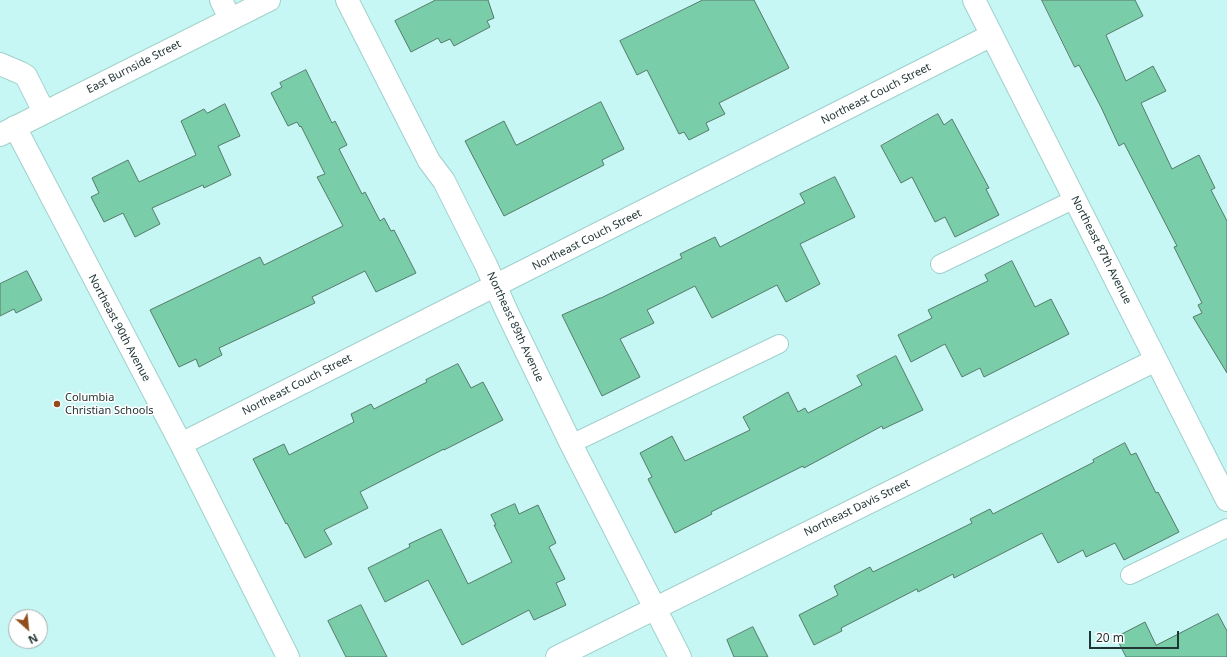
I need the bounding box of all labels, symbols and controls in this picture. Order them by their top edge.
street label: East Burnside Street [85,37,183,97]
street label: Northeast Couch Street [819,61,933,127]
street label: Northeast 87th Avenue [1068,194,1134,306]
street label: Northeast Couch Street [530,207,644,273]
street label: Northeast 89th Avenue [484,270,546,384]
street label: Northeast 90th Avenue [85,272,153,384]
street label: Northeast Couch Street [240,352,354,418]
place label: Columbia Christian Schools [65,391,154,417]
marker: Columbia Christian Schools [52,399,62,409]
street label: Northeast Davis Street [802,477,912,539]
north arrow [8,609,48,649]
scale bar [1091,623,1181,649]
text: 20 m [1096,629,1124,646]
text: N [26,631,41,648]

